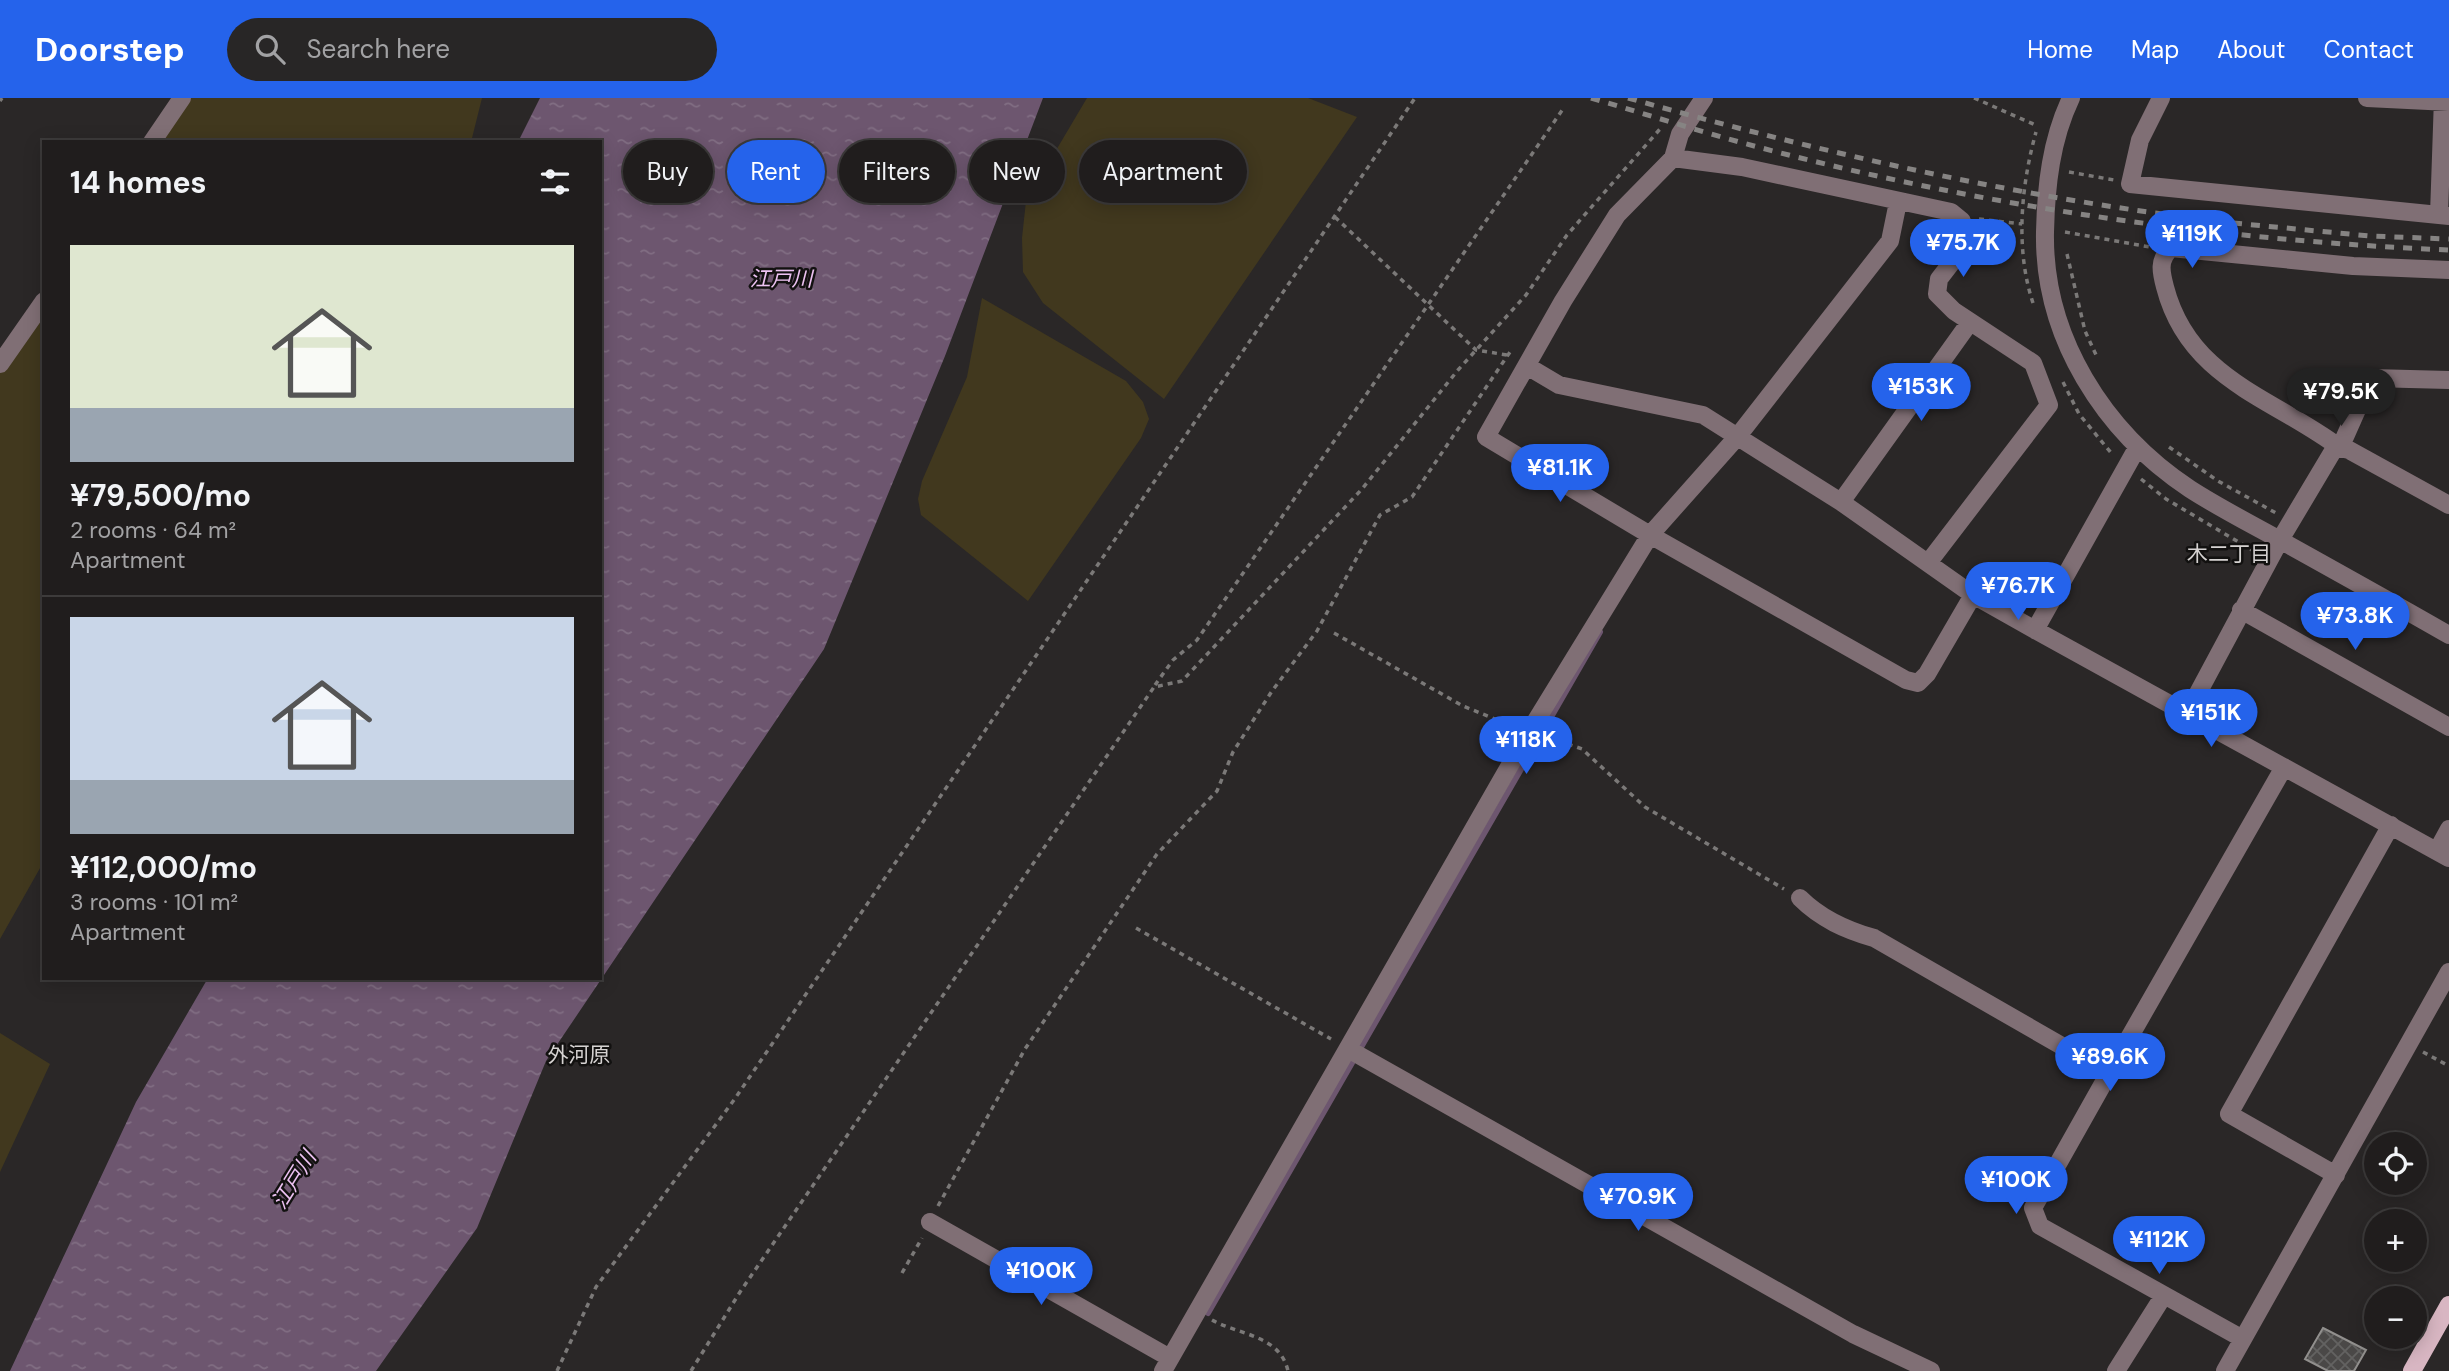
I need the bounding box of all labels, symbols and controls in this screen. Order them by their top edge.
search box [227,18,717,81]
text: Doorstep [35,28,185,71]
icon: search [251,30,289,68]
text: Search here [307,32,450,66]
text: Home [2027,34,2093,65]
text: Map [2131,34,2179,65]
text: About [2217,34,2286,65]
text: Contact [2324,34,2414,65]
chip: Buy [623,140,713,203]
chip: Rent [727,140,825,203]
chip: Filters [839,140,955,203]
chip: New [969,140,1065,203]
chip: Apartment [1079,140,1247,203]
text: 14 homes [70,163,207,202]
icon: filters [536,163,574,201]
pin: ¥119K [2143,211,2241,270]
text: ¥119K [2161,218,2223,248]
pin: ¥75.7K [1906,220,2020,279]
text: ¥75.7K [1926,227,2000,257]
water label: 江戸川 [750,265,814,293]
icon: home [259,290,385,416]
pin: ¥153K [1872,364,1970,423]
pin: ¥79.5K [2284,368,2398,428]
text: ¥153K [1888,371,1954,401]
text: ¥79.5K [2303,376,2379,406]
pin: ¥81.1K [1503,444,1617,504]
text: ¥81.1K [1527,452,1593,482]
text: ¥79,500/mo [70,476,251,515]
text: 2 rooms · 64 m² [70,515,236,545]
district label: 木二丁目 [2187,540,2271,568]
text: Apartment [70,545,185,575]
pin: ¥76.7K [1961,562,2075,622]
text: ¥76.7K [1981,570,2055,600]
pin: ¥73.8K [2298,592,2412,652]
text: ¥73.8K [2317,600,2393,630]
icon: home [259,662,385,788]
pin: ¥151K [2162,690,2260,749]
text: ¥151K [2180,697,2242,727]
pin: ¥118K [1477,716,1575,776]
text: ¥118K [1495,724,1557,754]
text: ¥112,000/mo [70,848,257,887]
text: 3 rooms · 101 m² [70,887,238,917]
text: Apartment [70,917,185,947]
pin: ¥89.6K [2053,1034,2167,1093]
district label: 外河原 [548,1041,611,1069]
text: ¥89.6K [2071,1041,2149,1071]
map controls [2364,1132,2427,1349]
button: locate [2364,1132,2427,1195]
water label: 江戸川 [265,1144,324,1214]
pin: ¥100K [1967,1156,2065,1216]
text: ¥100K [1981,1164,2051,1194]
pin: ¥70.9K [1581,1174,1695,1233]
text: ¥70.9K [1599,1181,1677,1211]
button: + [2364,1209,2427,1272]
pin: ¥112K [2110,1216,2208,1276]
text: ¥112K [2129,1224,2189,1254]
pin: ¥100K [992,1248,1090,1307]
text: ¥100K [1006,1255,1076,1285]
button: − [2364,1286,2427,1349]

